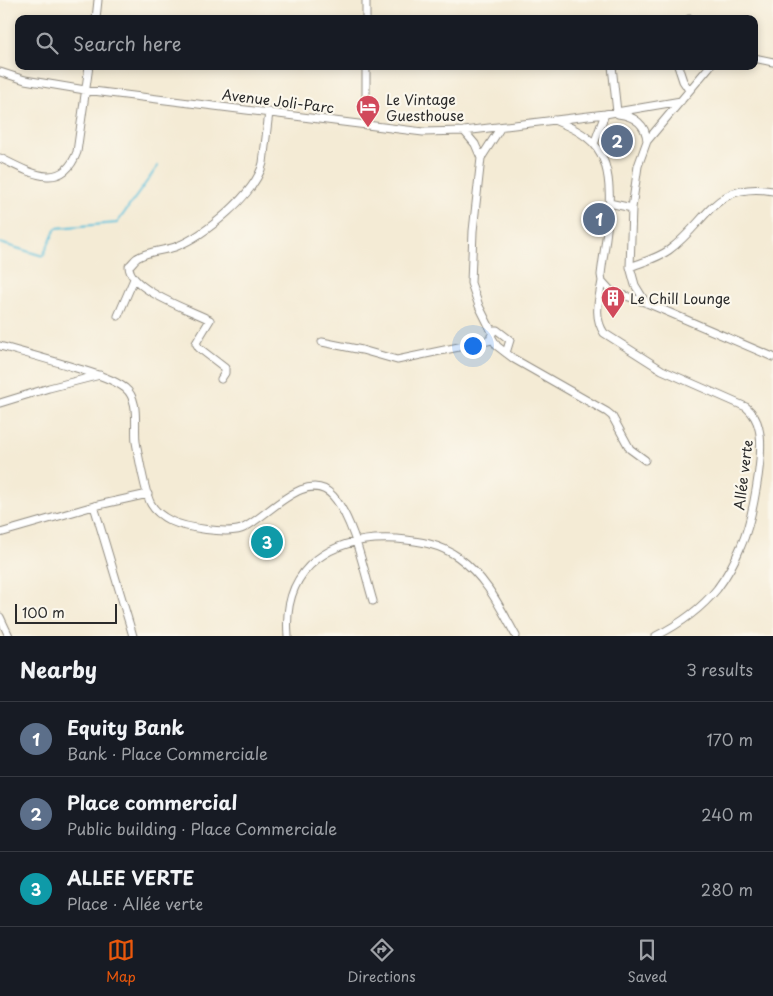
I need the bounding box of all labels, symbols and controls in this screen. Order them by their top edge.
search box [15,15,758,70]
icon: search [33,29,61,57]
text: Search here [73,29,182,57]
street label: Avenue Joli-Parc [221,84,335,118]
place label: Le Vintage Guesthouse [386,89,464,126]
hotel icon: Le Vintage Guesthouse [355,94,381,128]
pin: 2 [601,122,633,160]
pin: 1 [583,200,615,238]
building icon: Le Chill Lounge [600,285,626,319]
place label: Le Chill Lounge [630,288,731,309]
your location [460,333,486,359]
street label: Allée verte [728,439,758,511]
pin: 3 [251,523,283,561]
scale bar [15,601,118,624]
text: 100 m [22,602,65,623]
text: Nearby [20,653,97,685]
text: 3 results [686,657,753,681]
text: Equity Bank [67,713,184,741]
text: 1 [32,727,40,751]
text: 170 m [707,727,753,751]
text: Bank · Place Commerciale [67,741,268,765]
text: Place commercial [67,788,237,816]
text: 2 [30,802,42,826]
text: 240 m [701,802,753,826]
text: Public building · Place Commerciale [67,816,337,840]
text: ALLEE VERTE [67,863,194,891]
text: 3 [31,877,41,901]
text: 280 m [701,877,753,901]
text: Place · Allée verte [67,891,203,915]
tab: Map [106,936,136,987]
tab: Directions [348,936,416,987]
tab: Saved [627,936,667,987]

